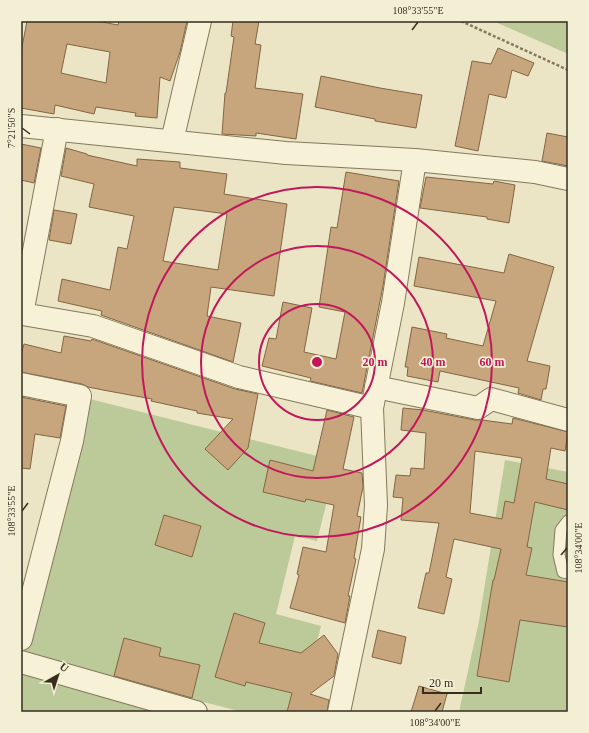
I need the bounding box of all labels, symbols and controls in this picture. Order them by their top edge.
text: 108°33'55"E [393,5,444,16]
text: 7°21'50"S [6,108,17,148]
centre of rings [310,355,324,369]
text: 20 m [363,355,388,369]
text: 40 m [421,355,446,369]
text: 60 m [480,355,505,369]
text: 108°33'55"E [6,486,17,537]
text: 108°34'00"E [573,523,584,574]
north arrow [38,655,78,695]
text: U [57,660,71,674]
scale bar [423,669,481,695]
text: 20 m [429,676,454,690]
text: 108°34'00"E [410,717,461,728]

